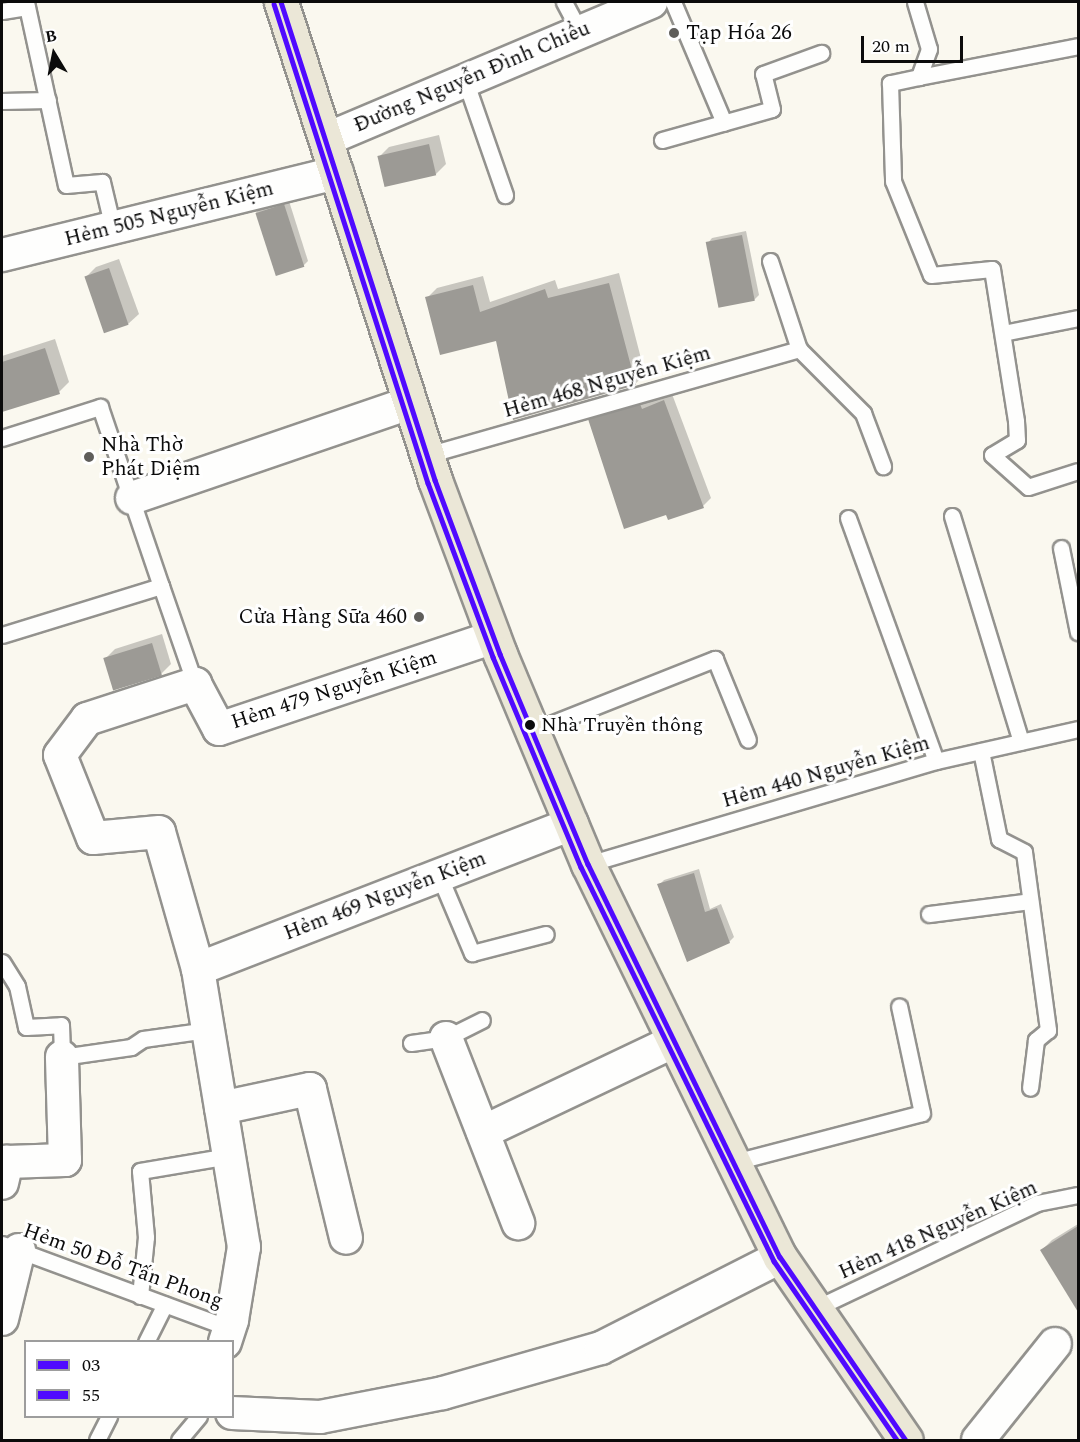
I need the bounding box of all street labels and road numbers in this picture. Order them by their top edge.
street label: Đường Nguyễn Đình Chiểu [350,16,594,138]
street label: Hẻm 505 Nguyễn Kiệm [62,176,276,252]
street label: Hẻm 468 Nguyễn Kiệm [500,340,714,424]
street label: Hẻm 479 Nguyễn Kiệm [228,645,440,735]
street label: Hẻm 440 Nguyễn Kiệm [719,730,933,814]
street label: Hẻm 469 Nguyễn Kiệm [280,846,490,946]
street label: Hẻm 418 Nguyễn Kiệm [835,1175,1041,1285]
street label: Hẻm 50 Đỗ Tấn Phong [19,1218,227,1314]

